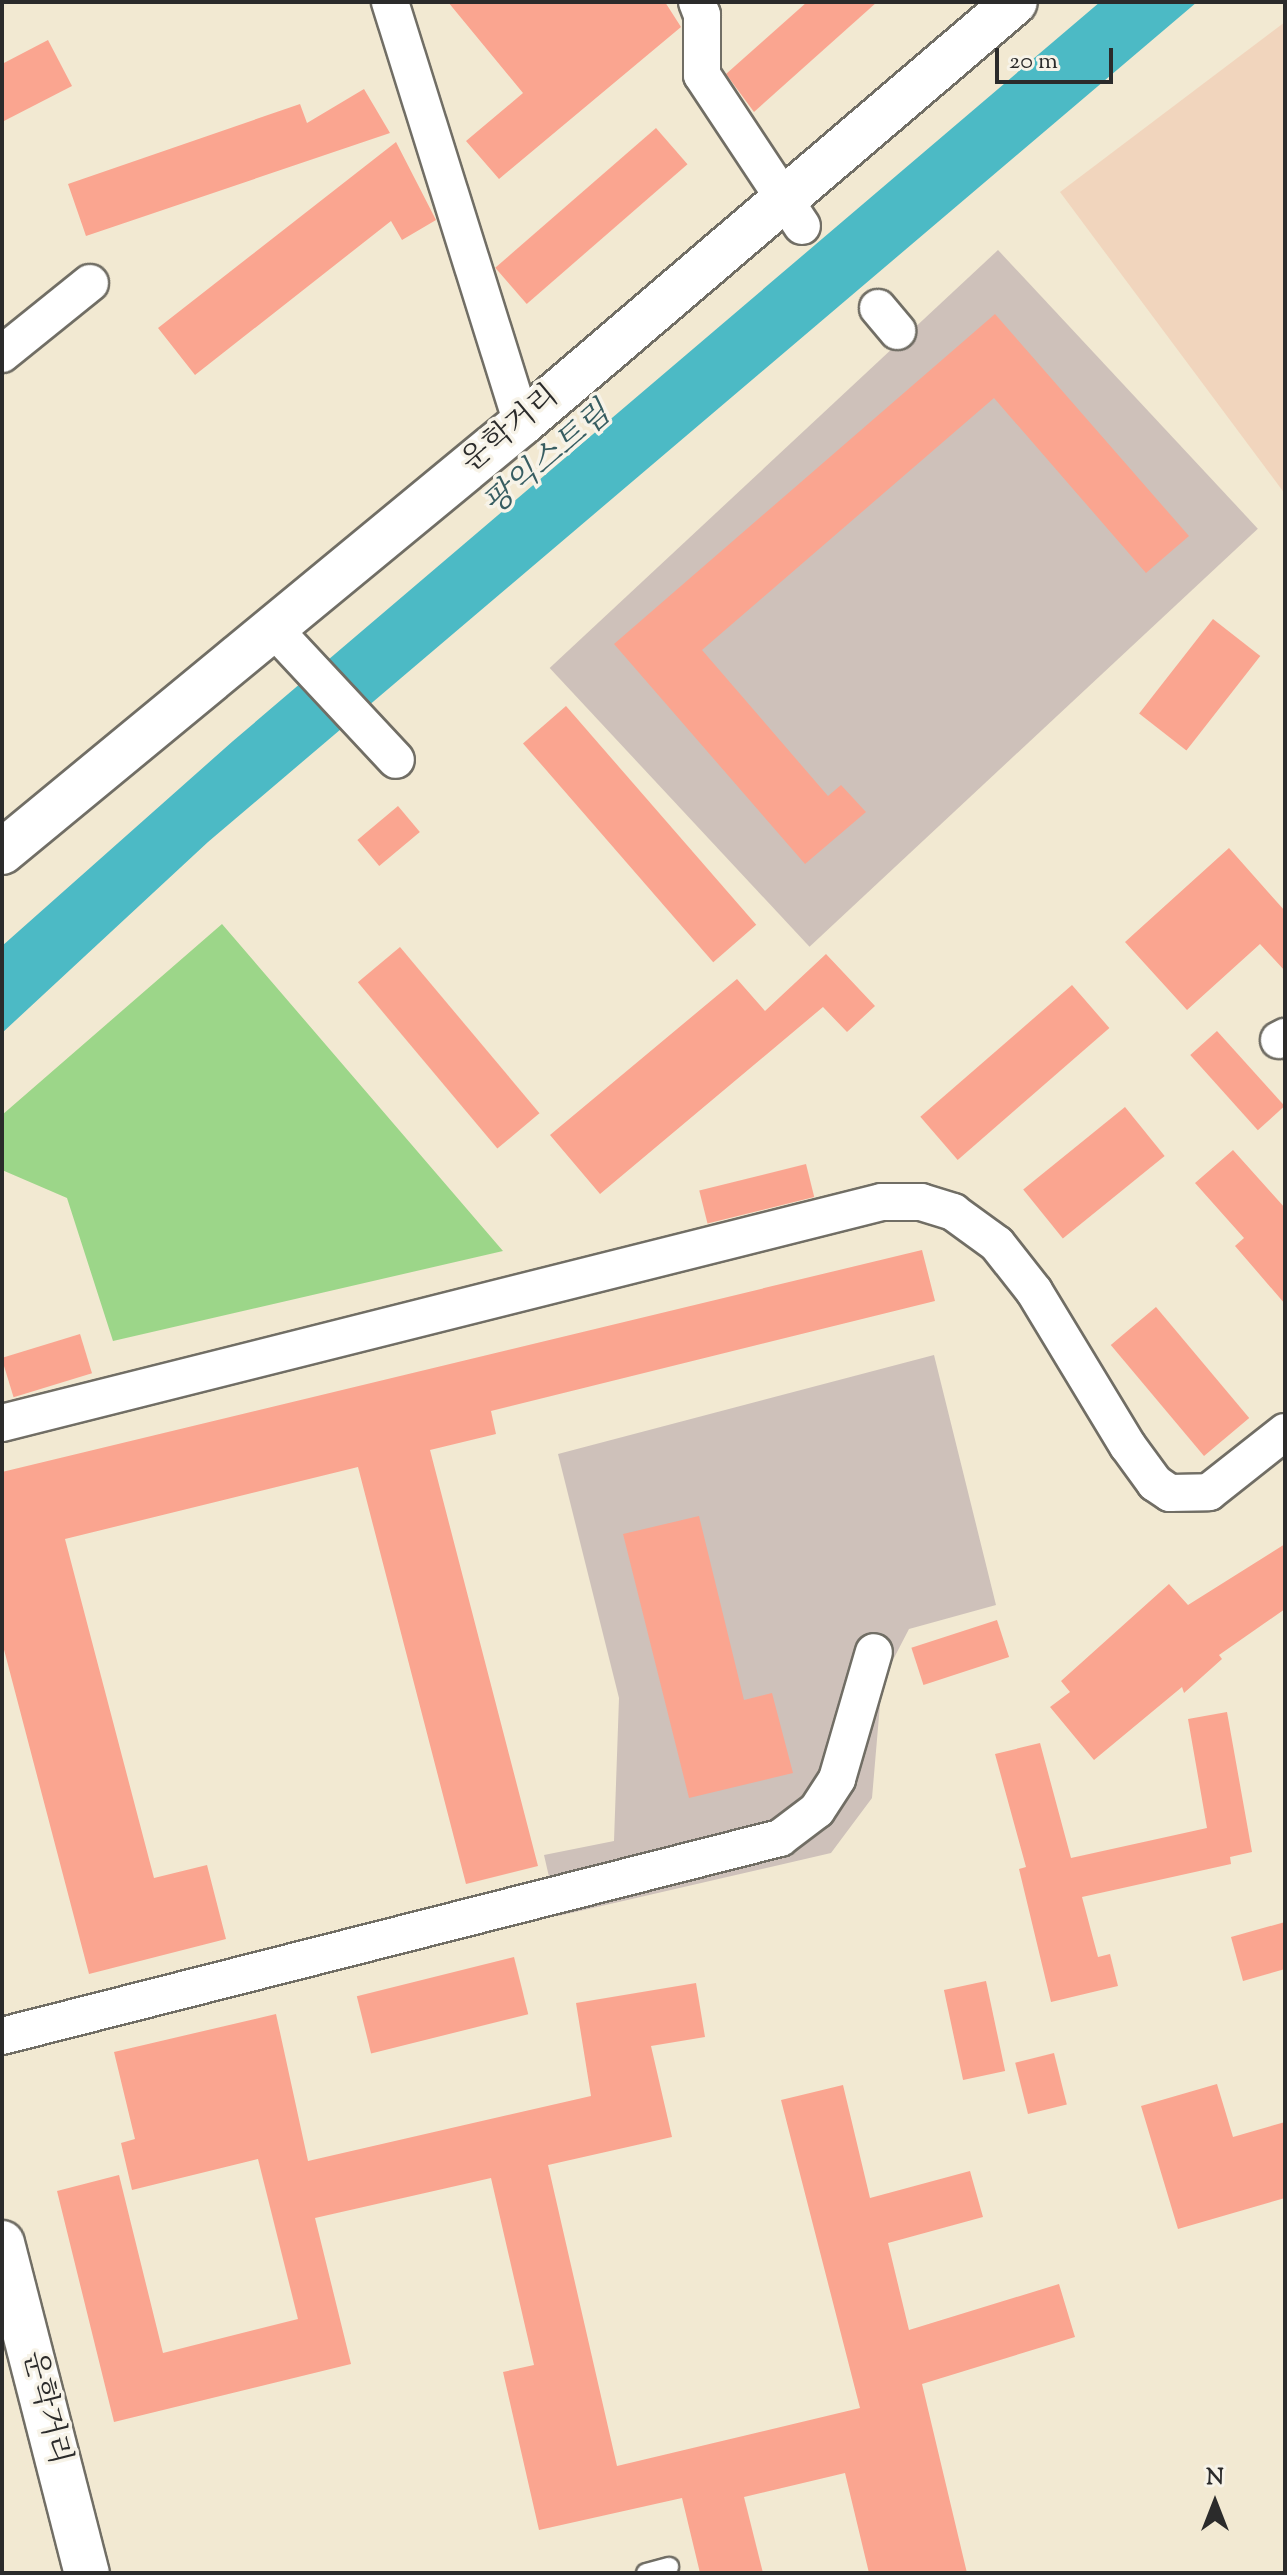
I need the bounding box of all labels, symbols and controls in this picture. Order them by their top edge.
scale bar [999,32,1117,82]
text: 20 m [1009,45,1058,79]
street label: 운학거리 [455,379,567,481]
water label: 팡익스트림 [476,396,620,524]
street label: 운학거리 [14,2347,76,2469]
north arrow [1175,2463,1255,2543]
text: N [1206,2463,1224,2495]

